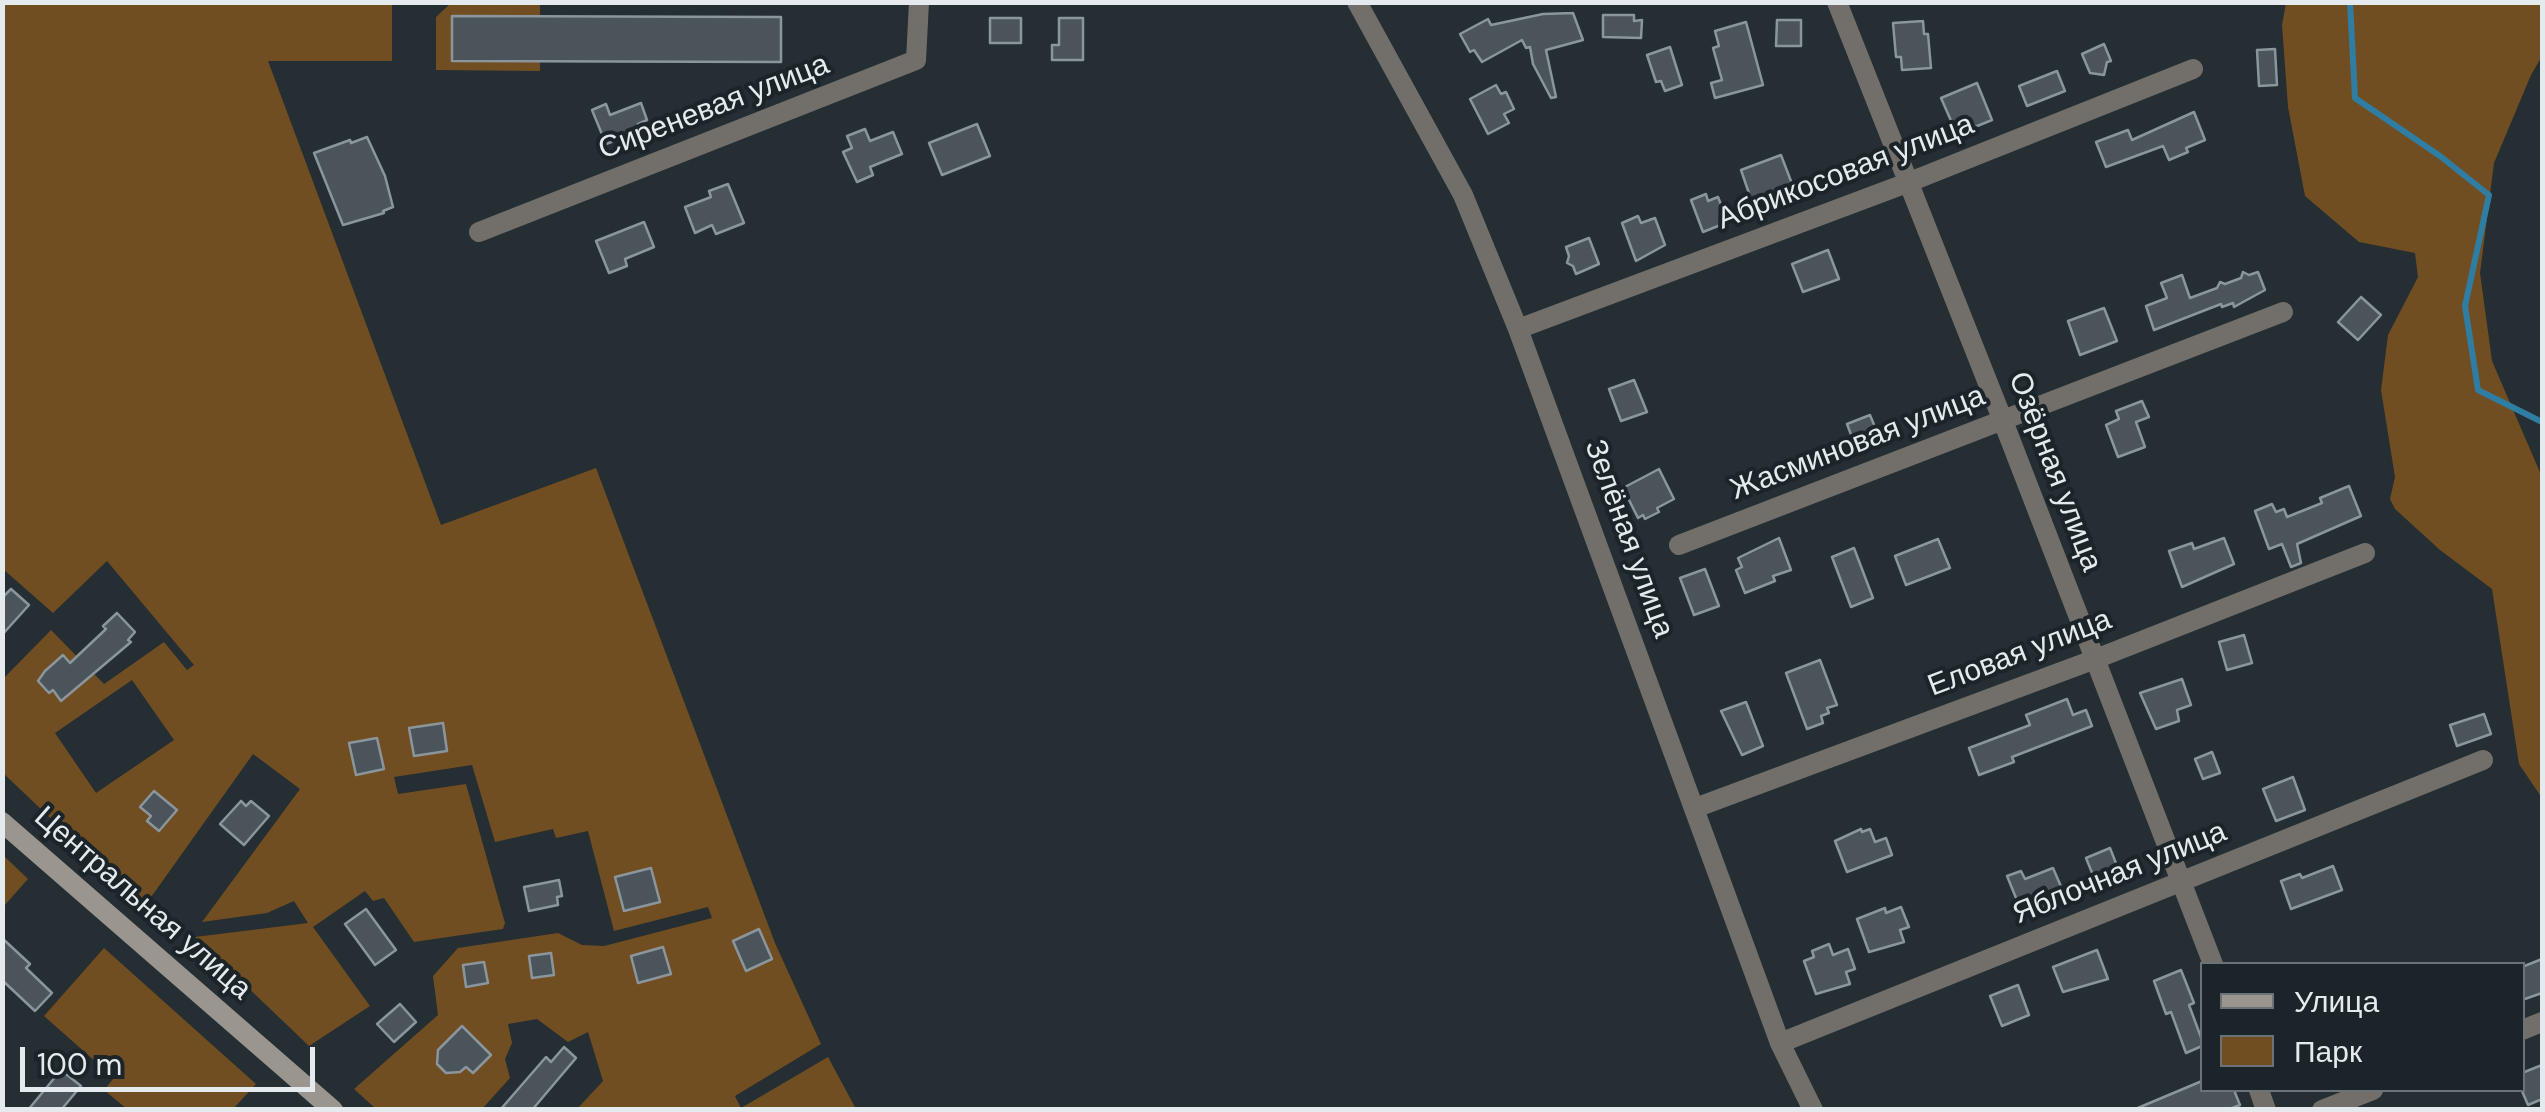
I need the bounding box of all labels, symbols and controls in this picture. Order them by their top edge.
street label: Сиреневая улица [594,47,834,169]
street label: Абрикосовая улица [1713,107,1979,239]
street label: Озёрная улица [1999,367,2109,577]
street label: Жасминовая улица [1726,379,1990,509]
street label: Зелёная улица [1576,435,1680,643]
street label: Еловая улица [1923,603,2117,705]
street label: Центральная улица [26,800,258,1008]
street label: Яблочная улица [2008,815,2232,933]
legend [2200,962,2525,1092]
text: Улица [2294,982,2379,1021]
scale bar [25,1027,320,1089]
text: Парк [2294,1032,2362,1071]
text: 100 m [37,1045,122,1084]

